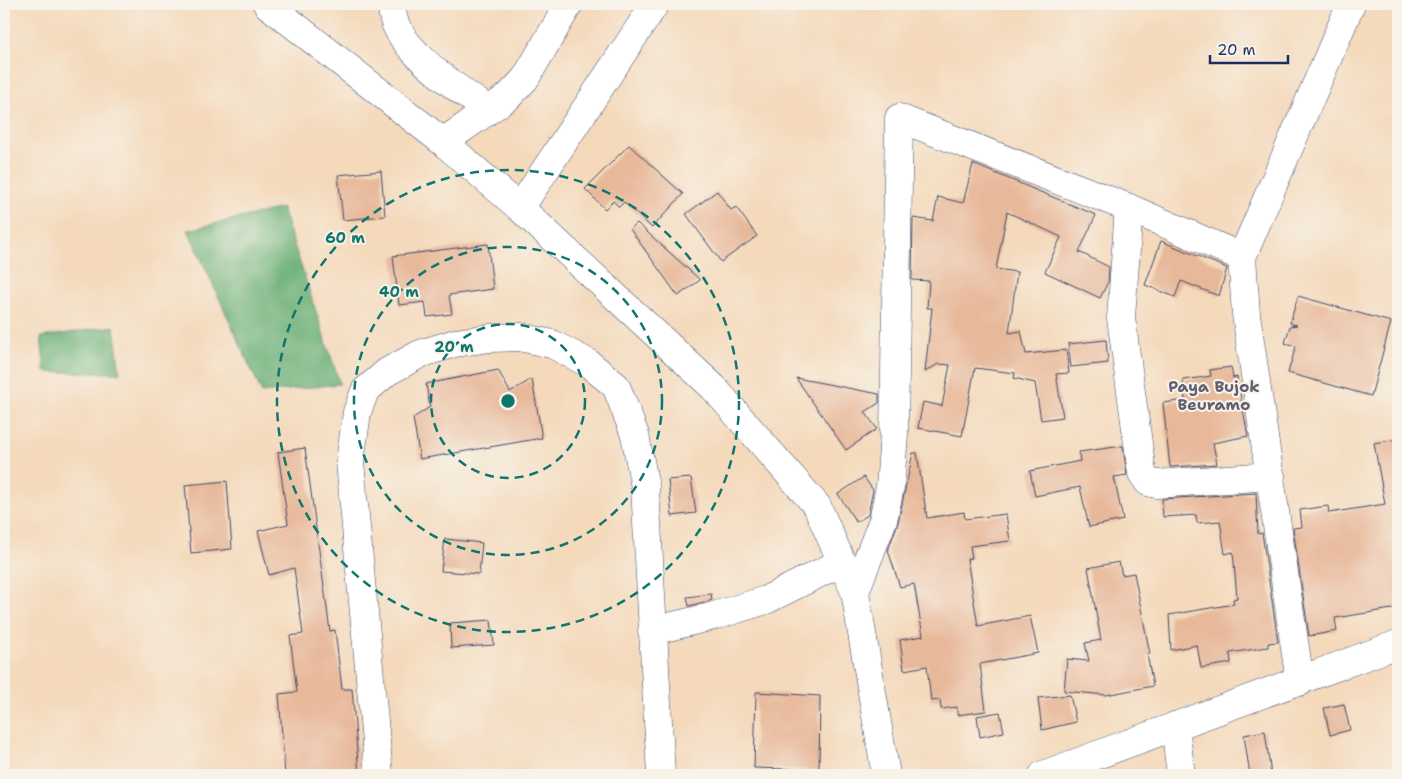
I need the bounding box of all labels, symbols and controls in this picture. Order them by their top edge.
scale bar [1210,32,1287,64]
text: 20 m [1217,40,1256,60]
text: 60 m [325,228,365,248]
text: 40 m [379,282,419,302]
text: 20 m [434,337,474,357]
district label: Paya Bujok Beuramo [1168,376,1260,415]
centre of rings [499,392,517,410]

